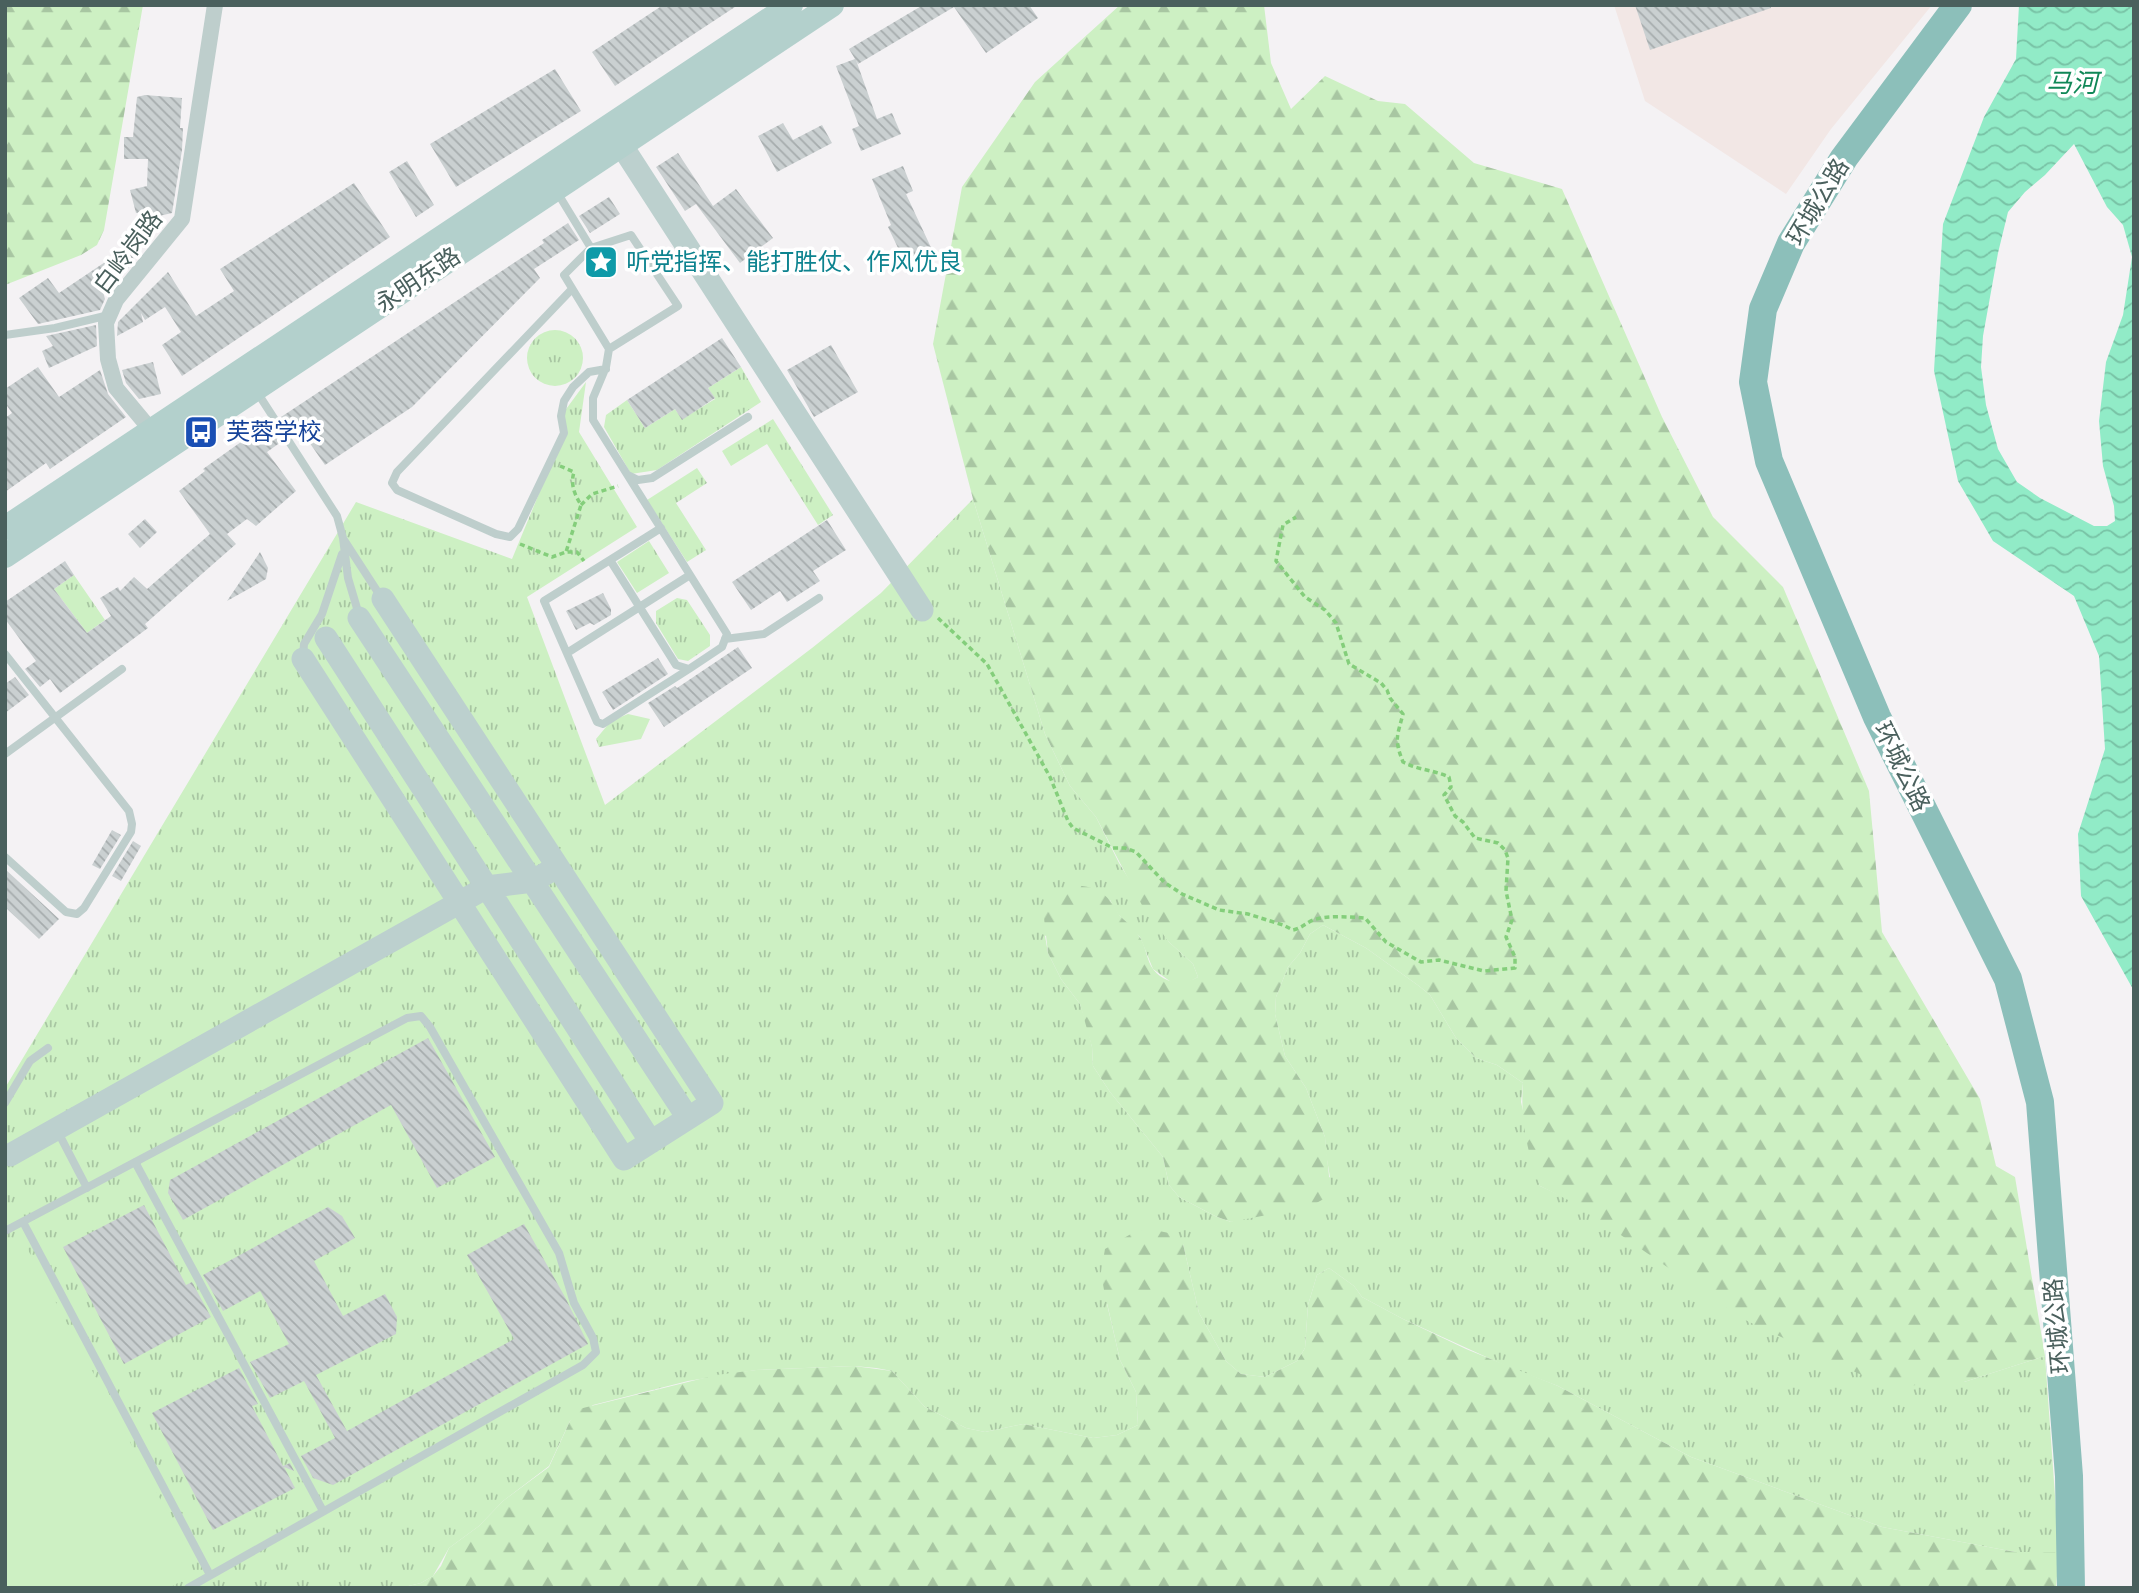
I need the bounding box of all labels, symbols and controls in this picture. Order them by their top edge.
water label: 马河 [2046,65,2103,99]
street label: 环城公路 [1779,152,1856,251]
street label: 白岭岗路 [86,203,169,299]
street label: 永明东路 [369,239,466,319]
place icon: 听党指挥、能打胜仗、作风优良 [582,243,620,281]
place label: 听党指挥、能打胜仗、作风优良 [626,245,962,277]
bus stop icon: 芙蓉学校 [182,413,220,451]
place label: 芙蓉学校 [226,415,322,447]
street label: 环城公路 [1867,716,1938,817]
street label: 环城公路 [2036,1277,2076,1375]

